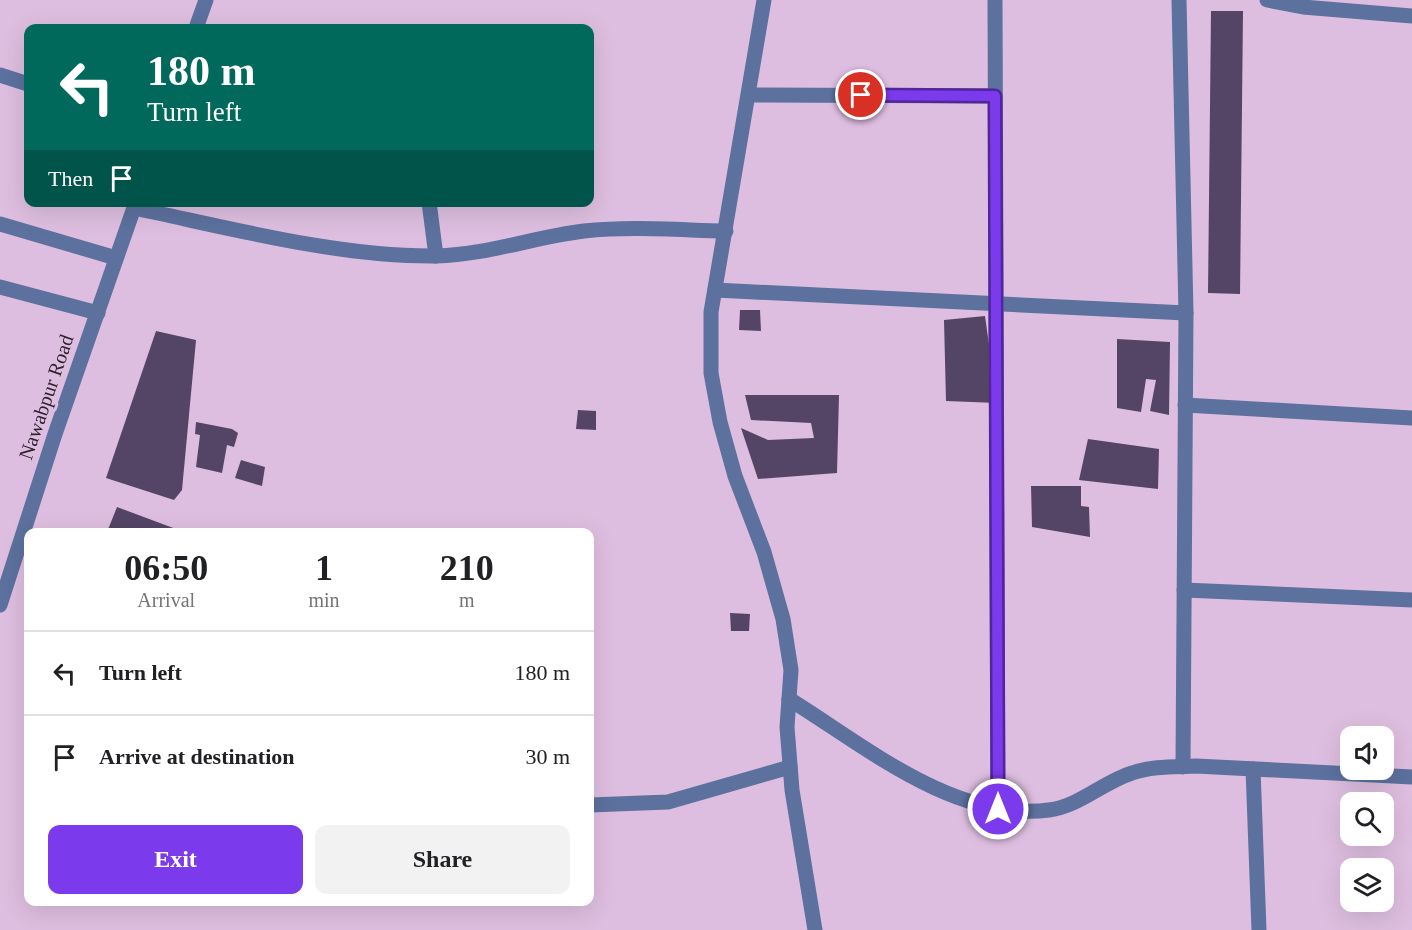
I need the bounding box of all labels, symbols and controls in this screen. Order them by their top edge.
icon: left [48,48,126,126]
text: 180 m [147,48,256,94]
pin [835,69,886,120]
icon: arrive [844,78,877,111]
text: Turn left [147,97,241,127]
icon: arrive [105,162,138,195]
text: Then [48,166,93,191]
street label: Nawabpur Road [14,332,79,463]
text: 06:50 [124,548,208,588]
text: 1 [315,548,333,588]
text: 210 [440,548,494,588]
text: Arrival [137,589,195,611]
text: min [308,589,340,611]
text: m [459,589,475,611]
icon: left [48,657,81,690]
text: Turn left [99,660,182,685]
text: 180 m [514,660,570,685]
map controls [1340,726,1394,912]
button: sound [1340,726,1394,780]
icon: arrive [48,741,81,774]
text: Arrive at destination [99,744,295,769]
text: 30 m [525,744,570,769]
position arrow [966,777,1030,841]
button: search [1340,792,1394,846]
button: Exit [48,825,303,894]
button: Share [315,825,570,894]
button: layers [1340,858,1394,912]

